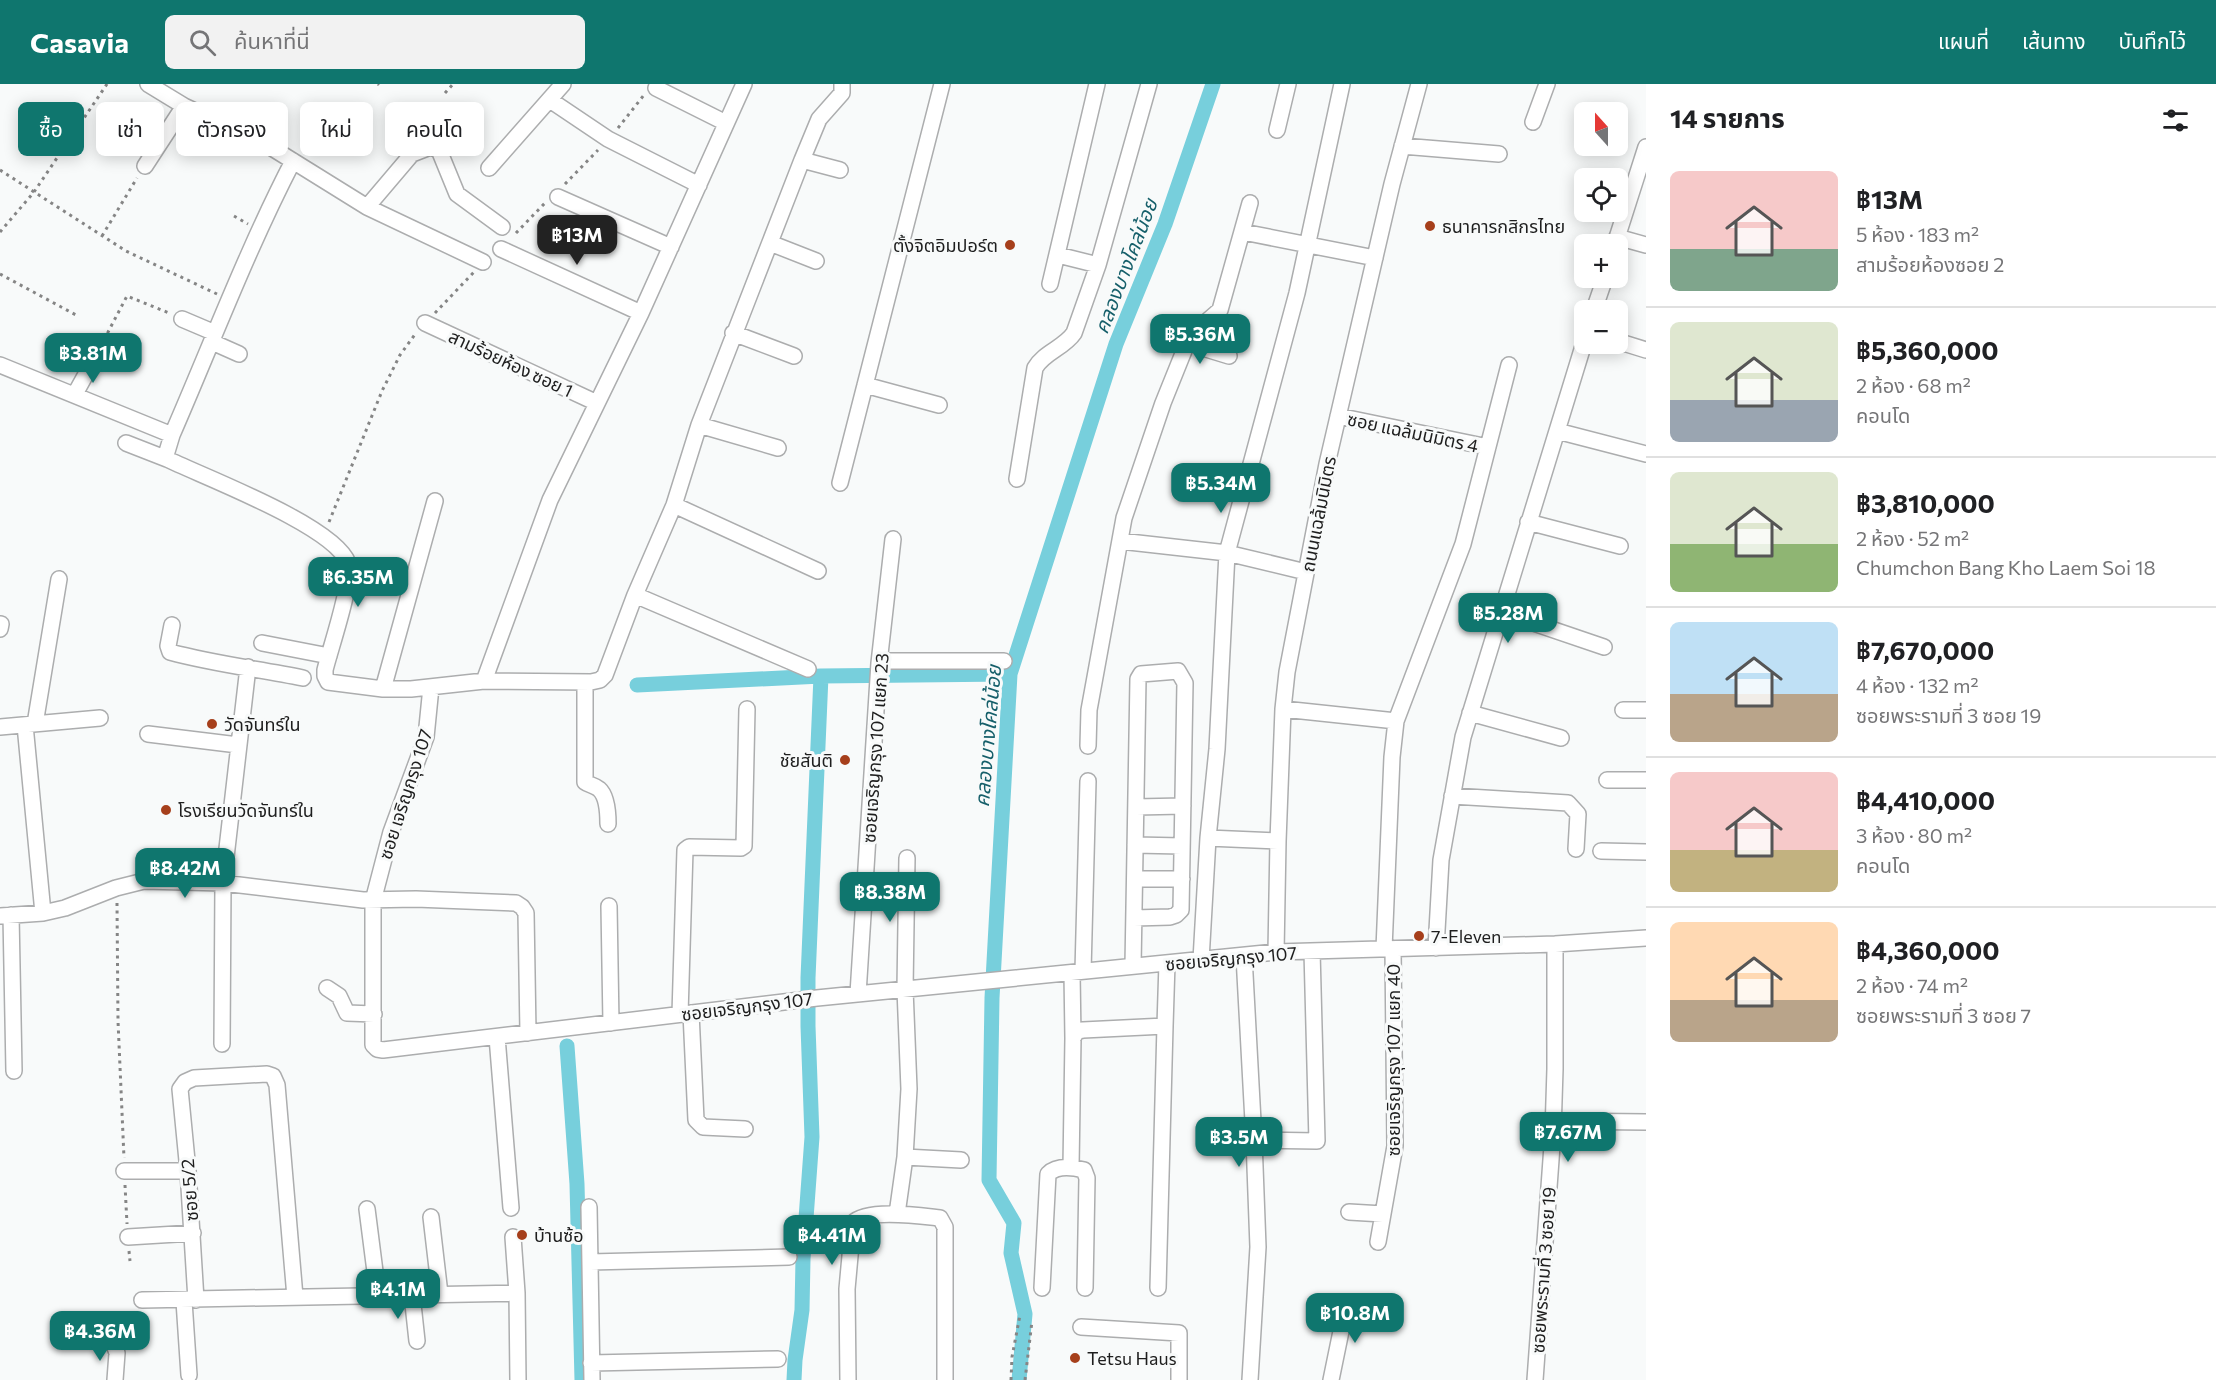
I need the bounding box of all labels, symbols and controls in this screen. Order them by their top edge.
search box [165,15,585,69]
text: Casavia [30,25,129,59]
icon: search [186,26,219,59]
text: ค้นหาที่นี่ [234,27,310,54]
text: แผนที่ [1938,28,1989,53]
text: เส้นทาง [2022,28,2086,53]
text: บันทึกไว้ [2119,28,2186,53]
chip: ซื้อ [18,102,84,156]
chip: เช่า [96,102,164,156]
chip: ตัวกรอง [176,102,288,156]
chip: ใหม่ [300,102,373,156]
chip: คอนโด [385,102,484,156]
north arrow [1574,102,1628,156]
map controls [1574,102,1628,354]
text: 14 รายการ [1670,102,1785,133]
icon: filters [2159,104,2192,137]
button: locate [1574,168,1628,222]
text: ฿13M [1856,183,1923,214]
water label: คลองบางโคล่น้อย [1088,193,1162,337]
icon: home [1718,195,1790,267]
pin: ฿13M [541,215,613,266]
place label: ธนาคารกสิกรไทย [1442,215,1565,237]
marker: ธนาคารกสิกรไทย [1423,219,1437,233]
text: ฿13M [551,222,603,246]
text: 5 ห้อง · 183 m² [1856,222,1979,246]
place label: ตั้งจิตอิมปอร์ต [893,234,998,256]
button: + [1574,234,1628,288]
marker: ตั้งจิตอิมปอร์ต [1003,238,1017,252]
text: สามร้อยห้องซอย 2 [1856,252,2004,276]
button: − [1574,300,1628,354]
pin: ฿5.36M [1151,314,1249,365]
text: ฿5.36M [1164,321,1236,345]
street label: สามร้อยห้อง ซอย 1 [445,325,577,401]
pin: ฿3.81M [44,333,142,384]
text: ฿5,360,000 [1856,334,1998,365]
text: ฿3.81M [59,340,127,364]
icon: home [1718,346,1790,418]
text: 2 ห้อง · 68 m² [1856,373,1971,397]
text: คอนโด [1856,403,1910,427]
street label: ซอย แฉล้มนิมิตร 4 [1346,407,1481,457]
street label: ถนนแฉล้มนิมิตร [1296,454,1340,574]
pin: ฿5.34M [1172,463,1270,514]
text: ฿5.34M [1185,470,1257,494]
text: ฿3,810,000 [1856,487,1995,518]
icon: home [1718,496,1790,568]
text: 2 ห้อง · 52 m² [1856,526,1969,550]
text: Chumchon Bang Kho Laem Soi 18 [1856,555,2156,579]
pin: ฿6.35M [309,557,407,608]
text: ฿6.35M [322,564,394,588]
pin: ฿5.28M [1459,593,1557,644]
text: ฿5.28M [1472,600,1544,624]
text: ฿7,670,000 [1856,634,1994,665]
icon: home [1718,646,1790,718]
street label: ซอยเจริญกรุง 107 แยก 23 [857,652,894,844]
water label: คลองบางโคล่น้อย [969,662,1005,808]
text: 4 ห้อง · 132 m² [1856,673,1979,697]
text: ซอยพระรามที่ 3 ซอย 19 [1856,703,2041,727]
place label: วัดจันทร์ใน [224,713,300,735]
marker: วัดจันทร์ใน [205,717,219,731]
street label: ซอย เจริญกรุง 107 [374,726,437,862]
place label: ชัยสันติ [780,749,833,771]
marker: ชัยสันติ [838,753,852,767]
text: ฿4,410,000 [1856,784,1995,815]
icon: home [1718,796,1790,868]
place label: โรงเรียนวัดจันทร์ใน [178,799,314,821]
marker: โรงเรียนวัดจันทร์ใน [159,803,173,817]
text: 3 ห้อง · 80 m² [1856,823,1972,847]
pin: ฿8.42M [136,848,234,899]
text: คอนโด [1856,853,1910,877]
text: ฿8.42M [149,855,221,879]
pin: ฿8.38M [841,872,939,923]
text: ฿8.38M [854,879,926,903]
place label: 7-Eleven [1431,925,1501,947]
marker: 7-Eleven [1412,929,1426,943]
text: ฿4,360,000 [1856,934,2000,965]
street label: ซอยเจริญกรุง 107 [1164,941,1298,976]
icon: home [1718,946,1790,1018]
street label: ซอยเจริญกรุง 107 แยก 40 [1382,964,1405,1156]
text: 2 ห้อง · 74 m² [1856,973,1968,997]
street label: ซอยเจริญกรุง 107 [680,987,814,1026]
text: ซอยพระรามที่ 3 ซอย 7 [1856,1003,2031,1027]
pin: ฿7.67M [1519,1112,1617,1163]
pin: ฿3.5M [1197,1117,1281,1168]
text: ฿7.67M [1534,1119,1602,1143]
text: ฿3.5M [1209,1124,1269,1148]
street label: ซอย 5/2 [176,1158,202,1222]
street label: ซอยพระรามที่ 3 ซอย 19 [1525,1186,1560,1354]
pin: ฿4.41M [783,1215,881,1266]
text: ฿4.41M [798,1222,866,1246]
place label: บ้านซ้อ [534,1224,584,1246]
marker: บ้านซ้อ [515,1228,529,1242]
pin: ฿4.1M [356,1269,440,1320]
text: ฿4.1M [370,1276,426,1300]
pin: ฿10.8M [1306,1293,1404,1344]
text: ฿10.8M [1320,1300,1390,1324]
pin: ฿4.36M [51,1311,149,1362]
text: ฿4.36M [64,1318,136,1342]
place label: Tetsu Haus [1087,1347,1177,1369]
marker: Tetsu Haus [1068,1351,1082,1365]

